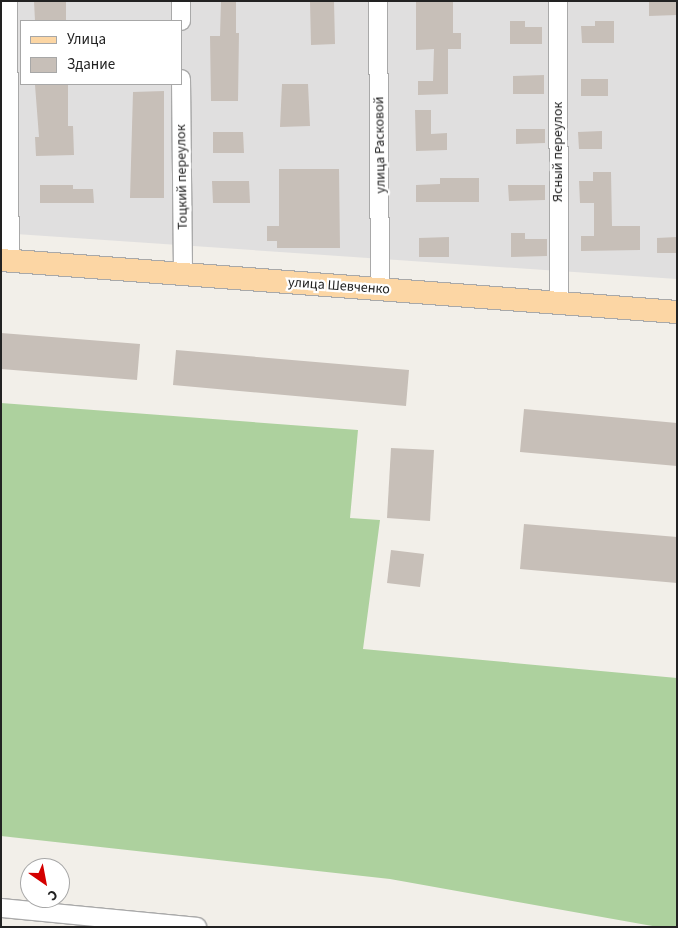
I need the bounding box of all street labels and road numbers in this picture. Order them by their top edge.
street label: улица Расковой [371,96,389,194]
street label: Ясный переулок [550,102,566,202]
street label: Тоцкий переулок [173,124,191,230]
street label: улица Шевченко [288,274,390,298]

